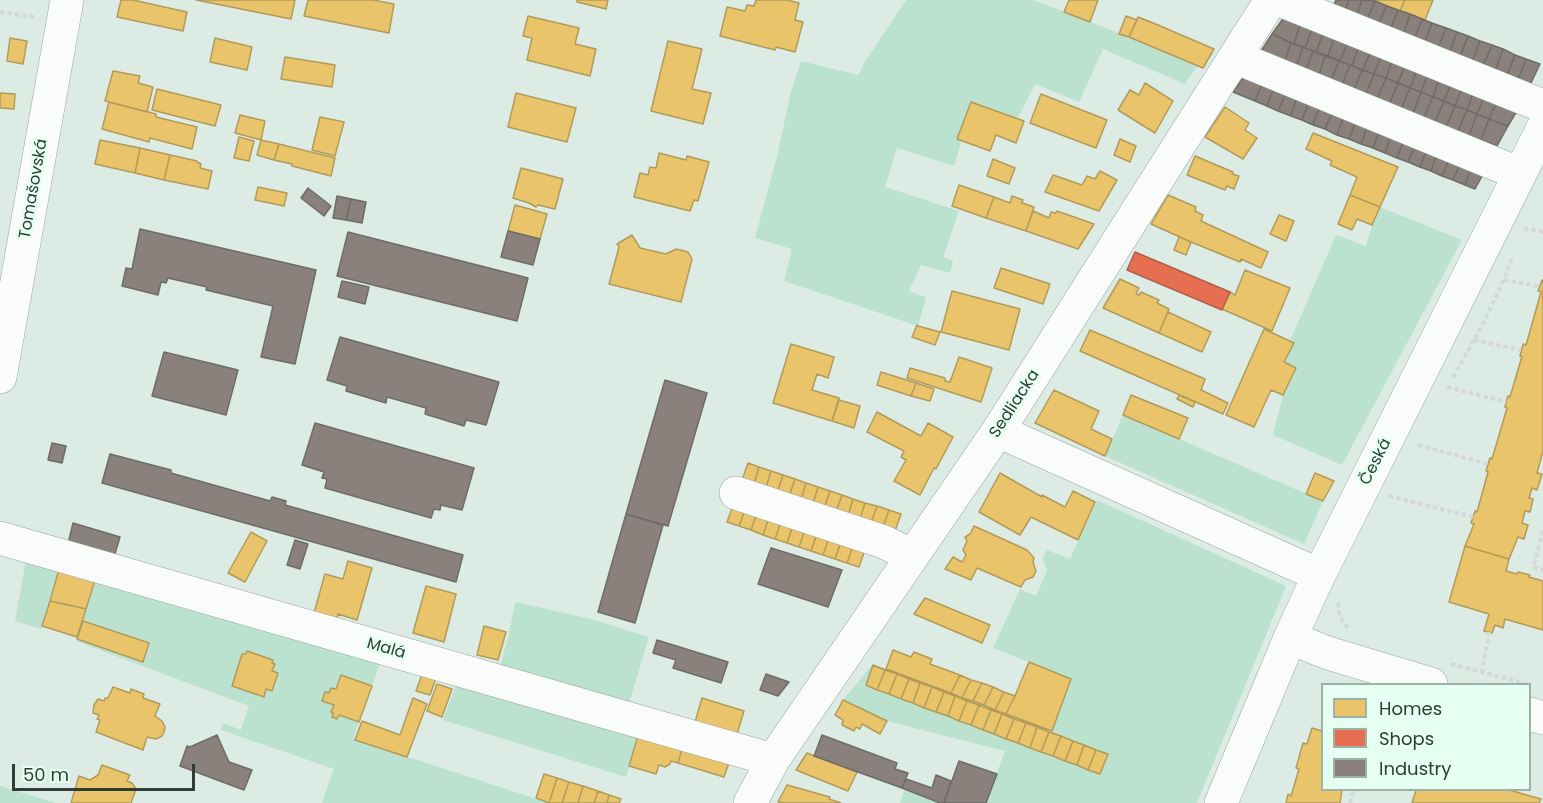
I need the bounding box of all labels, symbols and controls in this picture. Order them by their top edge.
street label: Tomašovská [16,138,52,240]
street label: Sedliacka [986,366,1044,442]
street label: Česká [1356,436,1396,488]
street label: Malá [364,634,408,664]
legend [1321,683,1531,791]
text: Homes [1379,696,1442,721]
text: Shops [1379,726,1434,751]
scale bar [15,752,198,790]
text: Industry [1379,756,1451,781]
text: 50 m [23,762,69,787]

